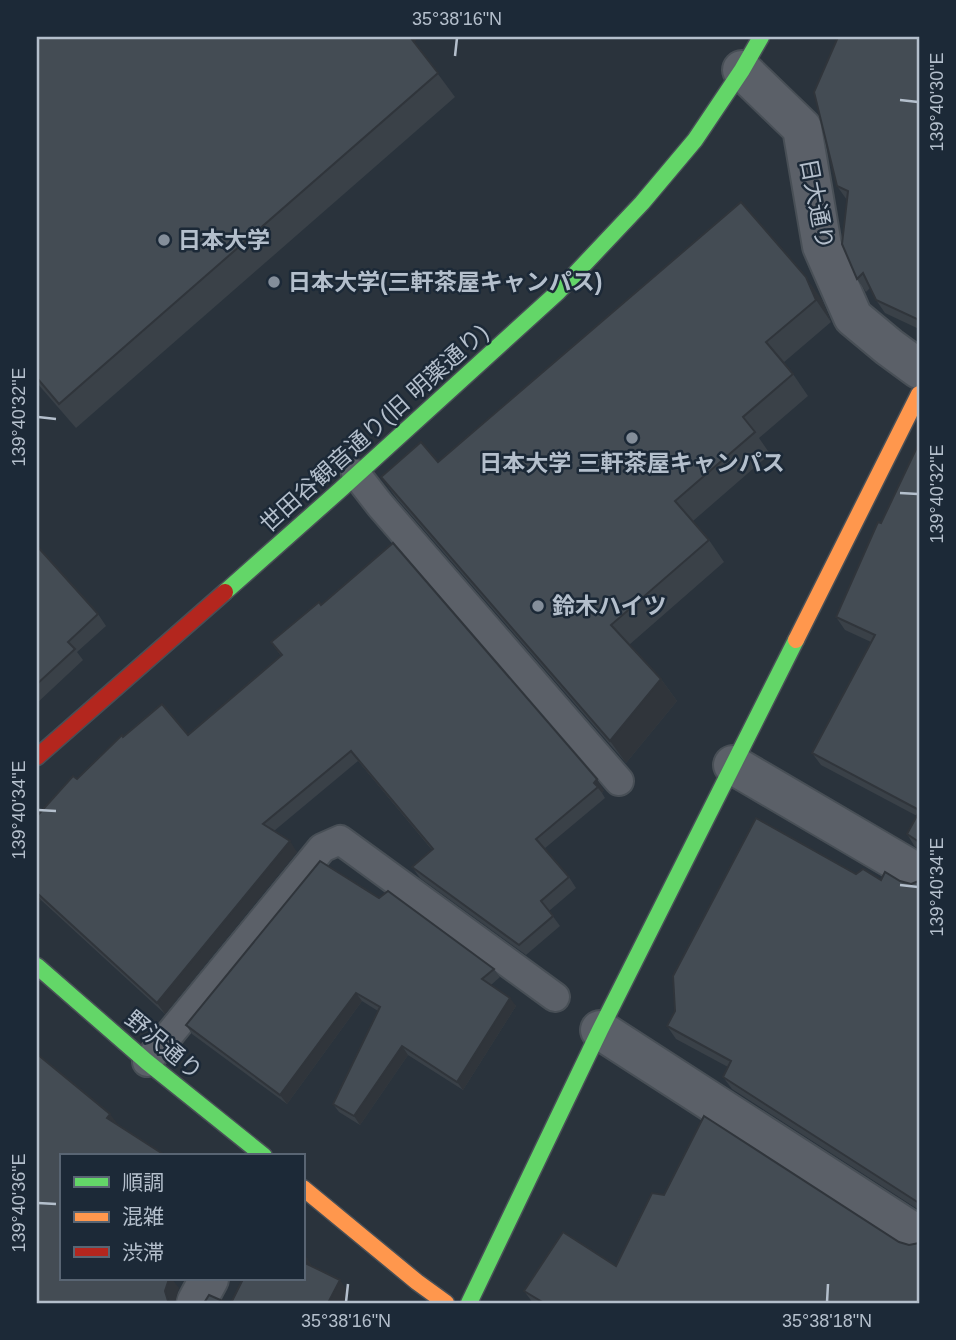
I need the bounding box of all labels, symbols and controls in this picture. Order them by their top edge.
text: 35°38'16"N [412,9,502,29]
text: 139°40'30"E [927,52,947,152]
street label: 日大通り [795,156,839,252]
place label: 日本大学 [178,227,270,253]
marker: 日本大学 [156,232,172,248]
place label: 日本大学(三軒茶屋キャンパス) [288,269,602,295]
marker: 日本大学(三軒茶屋キャンパス) [266,274,282,290]
street label: 世田谷観音通り(旧 明薬通り) [255,319,493,537]
text: 139°40'32"E [9,367,29,467]
marker: 日本大学 三軒茶屋キャンパス [624,430,640,446]
text: 139°40'32"E [927,444,947,544]
place label: 日本大学 三軒茶屋キャンパス [479,450,785,476]
place label: 鈴木ハイツ [552,593,667,619]
marker: 鈴木ハイツ [530,598,546,614]
text: 139°40'34"E [9,760,29,860]
text: 139°40'34"E [927,837,947,937]
street label: 野沢通り [120,1005,208,1085]
text: 139°40'36"E [9,1153,29,1253]
legend [60,1154,304,1280]
text: 順調 [122,1171,164,1194]
text: 混雑 [122,1205,164,1228]
text: 渋滞 [122,1241,164,1264]
text: 35°38'16"N [301,1311,391,1331]
text: 35°38'18"N [782,1311,872,1331]

